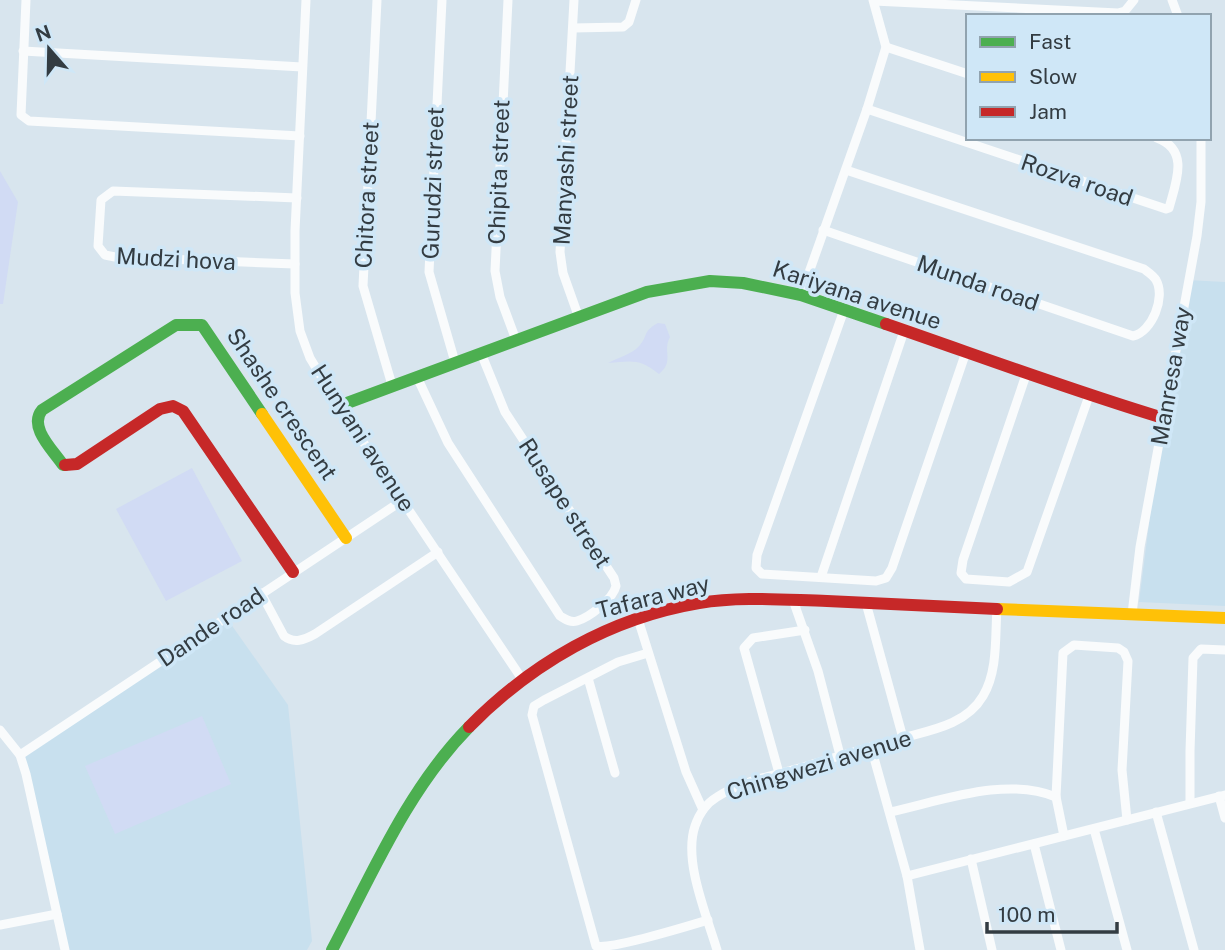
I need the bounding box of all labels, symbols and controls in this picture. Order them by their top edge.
north arrow [14,14,84,84]
legend [966,14,1211,140]
text: N [32,20,54,46]
text: Fast [1029,29,1071,54]
text: Slow [1029,64,1077,89]
street label: Manyashi street [548,74,583,246]
street label: Chipita street [482,99,515,245]
text: Jam [1029,99,1067,124]
street label: Gurudzi street [416,106,449,260]
street label: Chitora street [349,121,384,269]
street label: Rozva road [1018,148,1137,211]
street label: Mudzi hova [115,242,237,275]
street label: Munda road [914,249,1043,316]
street label: Kariyana avenue [769,255,945,334]
street label: Manresa way [1145,305,1196,447]
street label: Shashe crescent [222,323,343,485]
street label: Hunyani avenue [306,359,421,516]
street label: Rusape street [514,433,617,573]
street label: Tafara way [594,569,712,624]
street label: Dande road [153,581,269,672]
street label: Chingwezi avenue [723,724,914,805]
scale bar [987,890,1116,934]
text: 100 m [998,902,1055,927]

